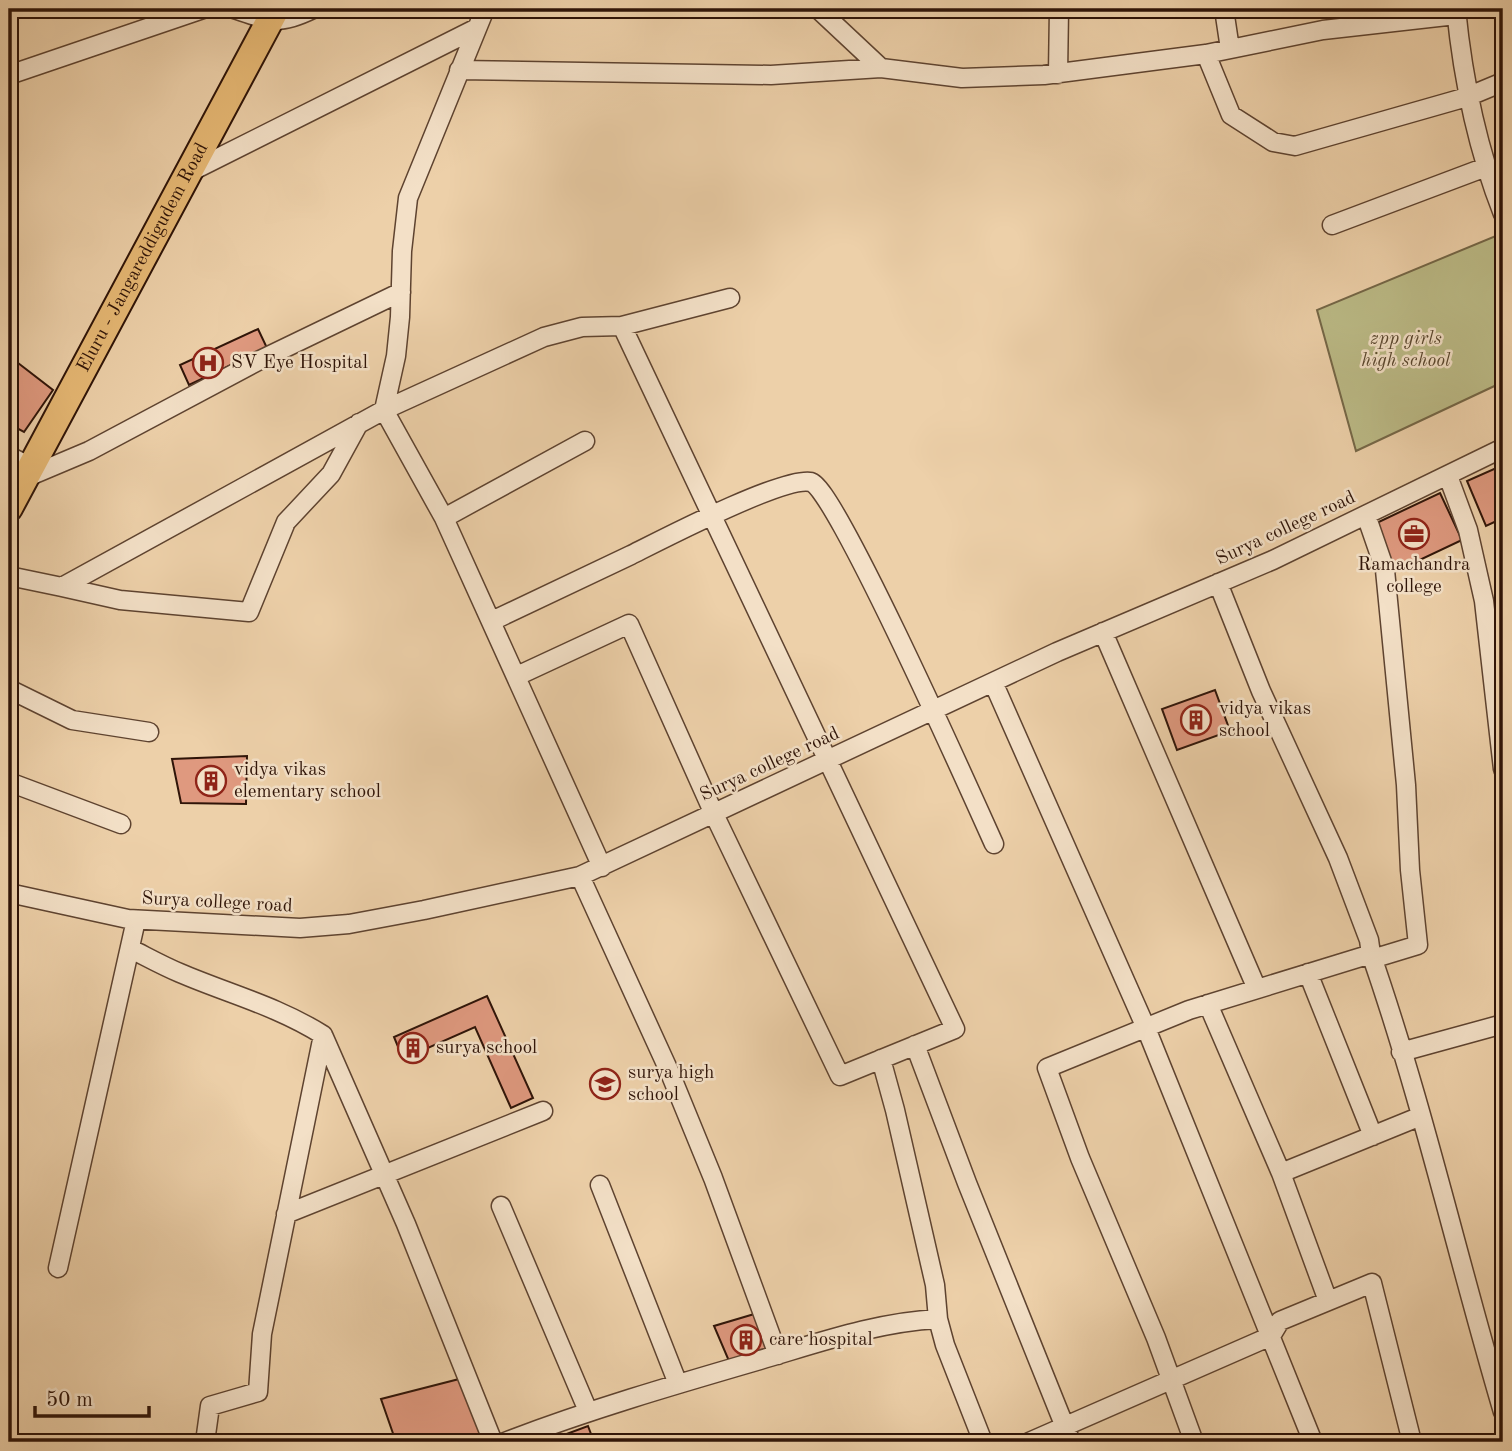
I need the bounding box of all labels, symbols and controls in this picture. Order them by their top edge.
street label: Eluru - Jangareddigudem Road [74,140,212,375]
park label: zpp girls high school [1361,330,1451,371]
hospital icon: SV Eye Hospital [191,346,225,380]
place label: SV Eye Hospital [231,354,368,373]
street label: Surya college road [1213,488,1359,570]
office icon: Ramachandra college [1397,517,1431,551]
place label: Ramachandra college [1358,556,1471,597]
place label: vidya vikas school [1219,700,1311,741]
building icon: vidya vikas school [1179,703,1213,737]
street label: Surya college road [697,724,843,806]
place label: vidya vikas elementary school [234,761,381,802]
building icon: vidya vikas elementary school [194,764,228,798]
street label: Surya college road [141,890,293,916]
building icon: surya school [396,1031,430,1065]
place label: surya school [436,1039,537,1058]
place label: surya high school [628,1064,714,1105]
school or university icon: surya high school [588,1067,622,1101]
building icon: care hospital [729,1323,763,1357]
place label: care hospital [769,1331,873,1350]
scale bar [35,1374,149,1418]
text: 50 m [46,1390,93,1411]

